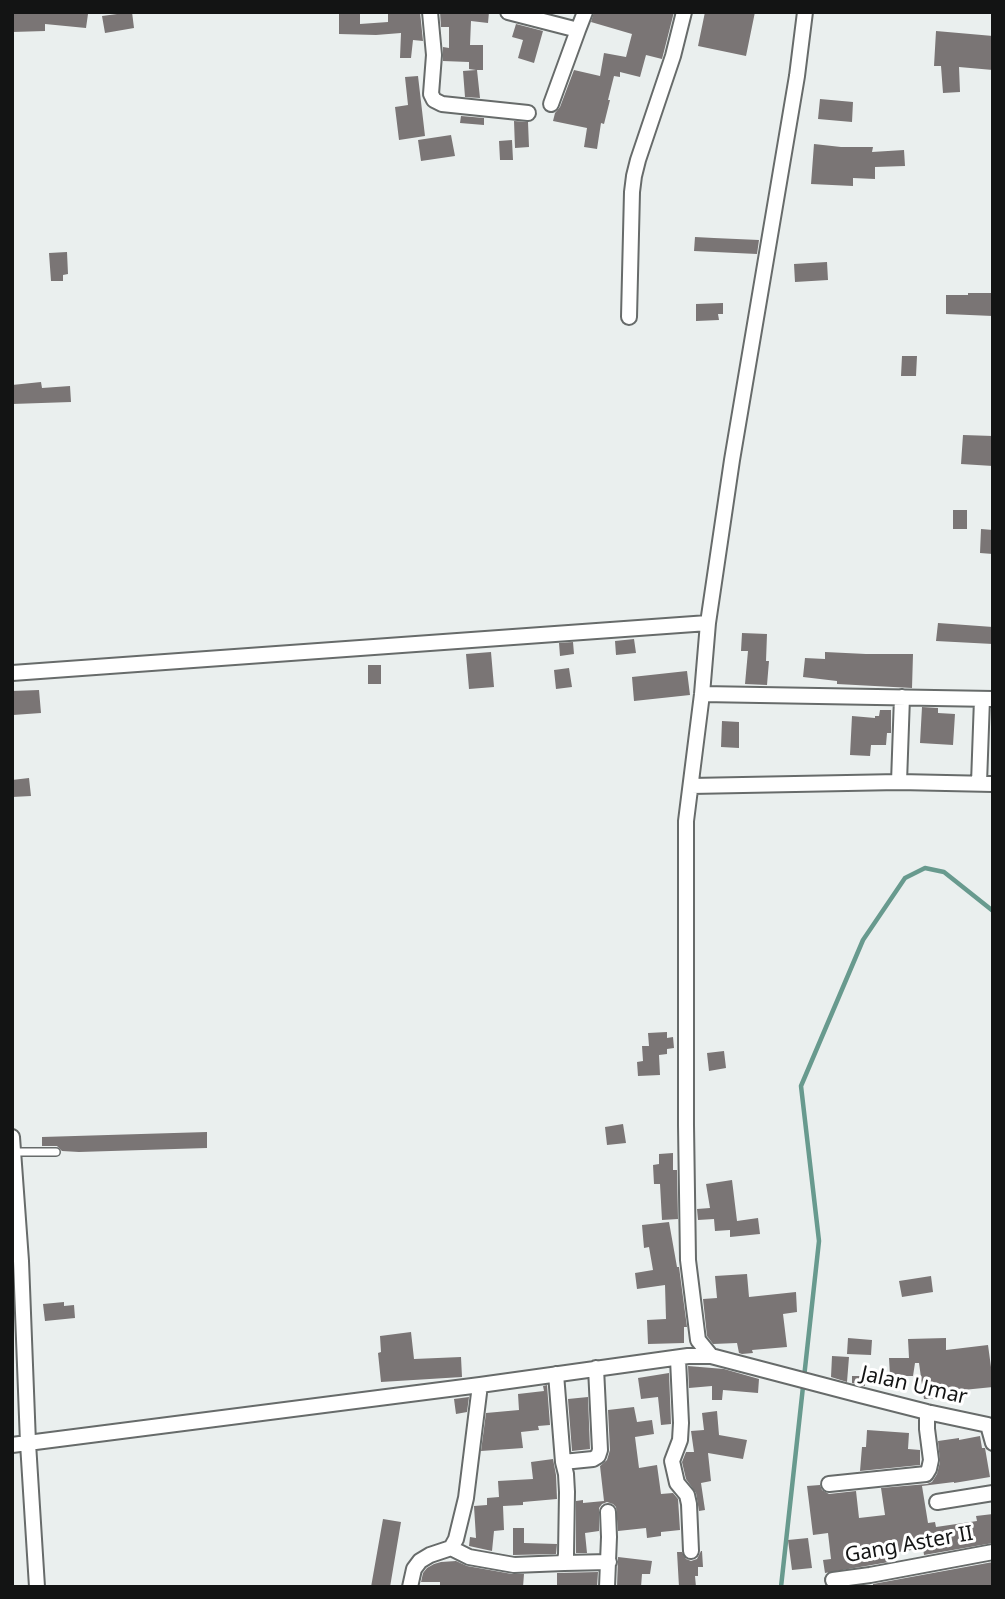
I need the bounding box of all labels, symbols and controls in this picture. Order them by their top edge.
street label: Jalan Umar [858,1362,970,1410]
street label: Gang Aster II [843,1521,975,1569]

